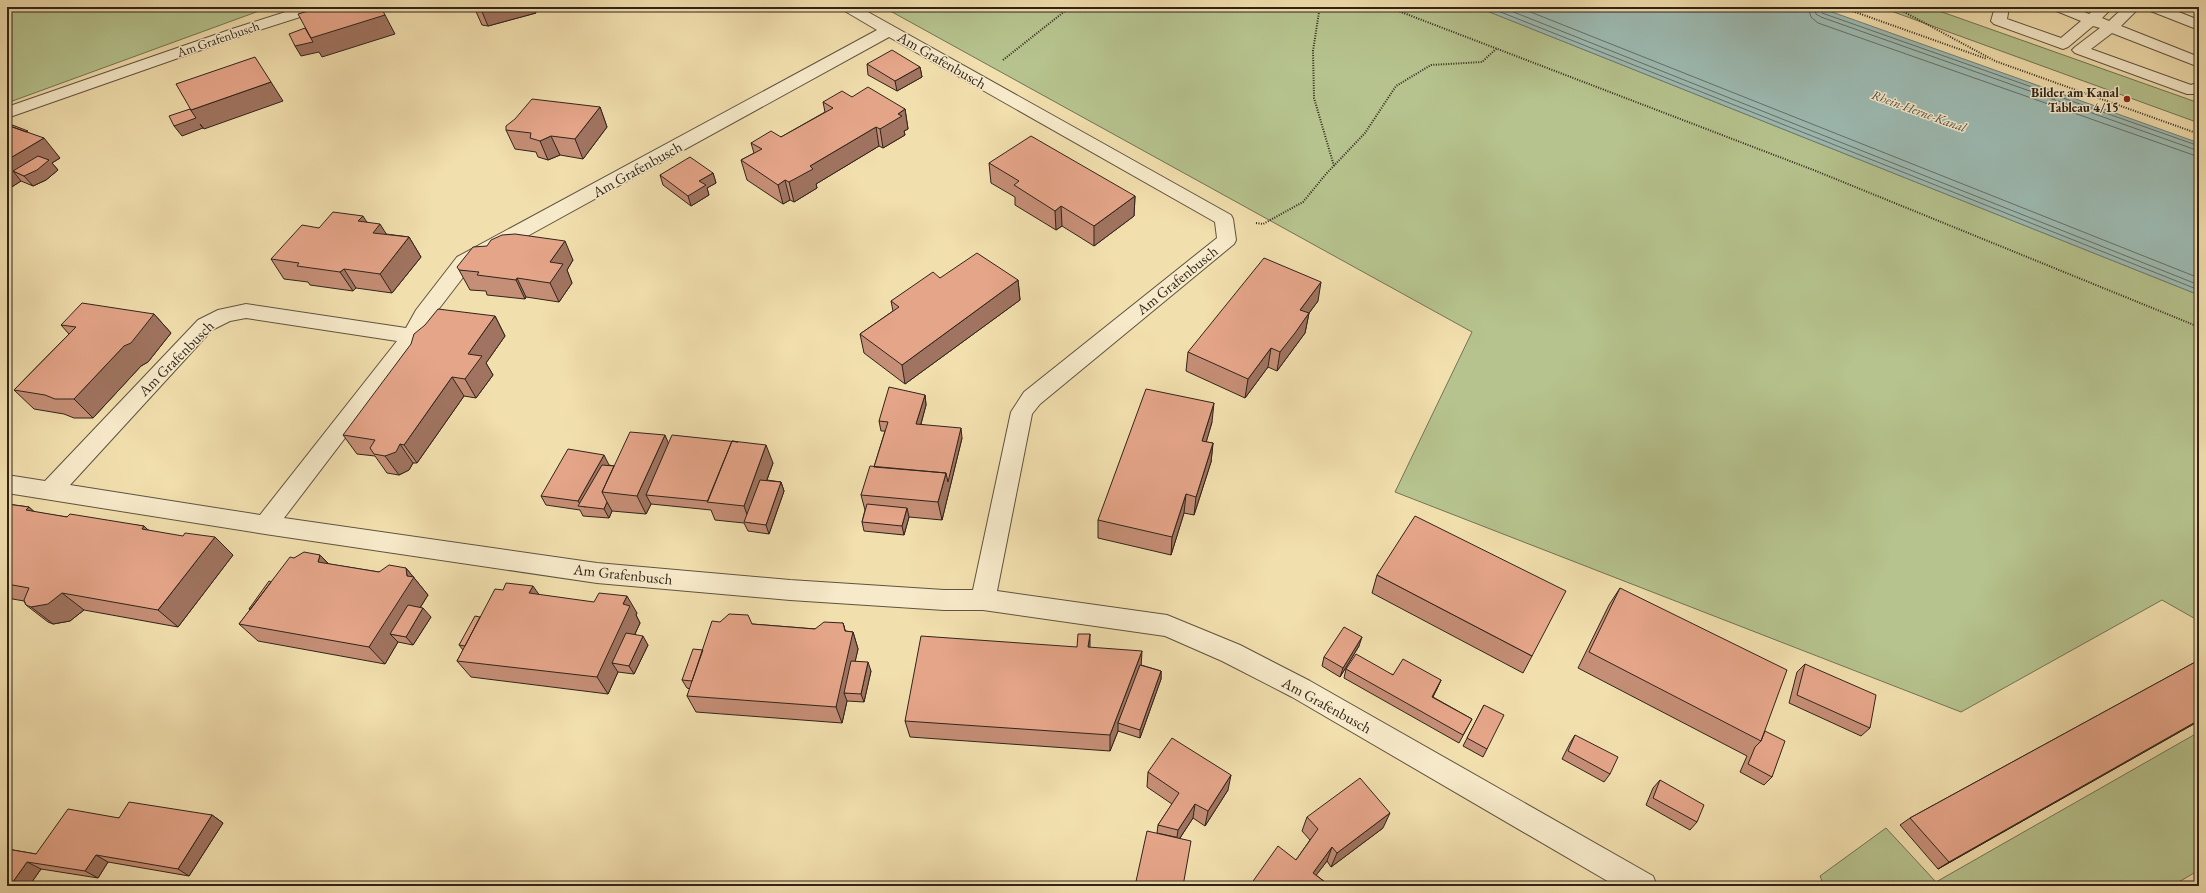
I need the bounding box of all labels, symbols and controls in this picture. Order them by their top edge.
street label: Am Grafenbusch [174,17,262,61]
street label: Am Grafenbusch [893,26,990,93]
place label: Bilder am Kanal Tableau 4/15 [2031,84,2119,116]
water label: Rhein-Herne-Kanal [1869,86,1969,136]
marker: Bilder am Kanal Tableau 4/15 [2122,94,2132,104]
street label: Am Grafenbusch [588,136,685,202]
street label: Am Grafenbusch [1132,241,1222,319]
street label: Am Grafenbusch [133,316,218,401]
street label: Am Grafenbusch [572,559,674,589]
street label: Am Grafenbusch [1278,672,1375,738]

